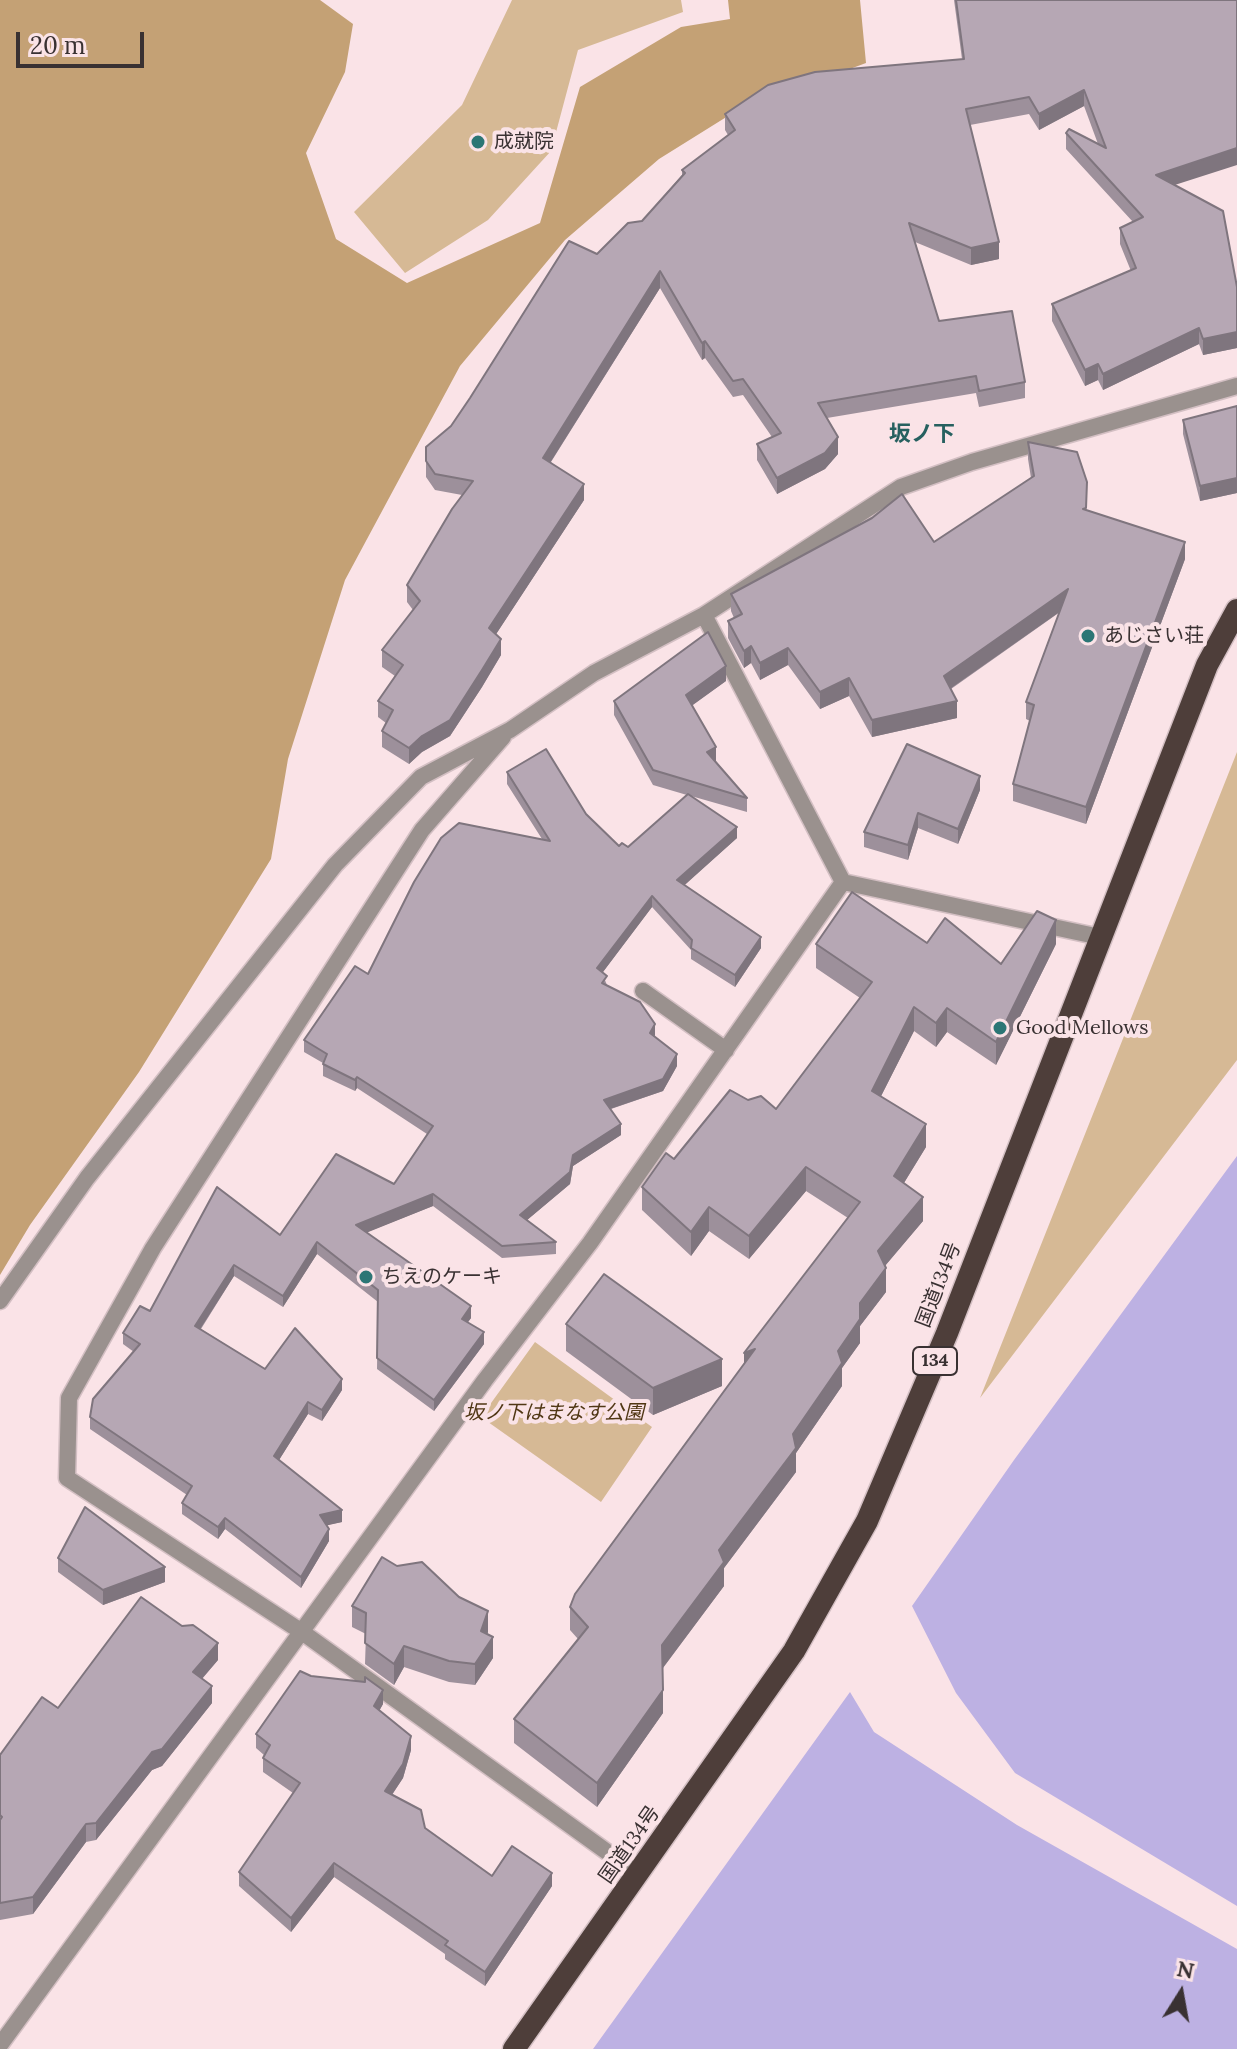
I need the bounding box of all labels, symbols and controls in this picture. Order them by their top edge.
scale bar [20,16,148,66]
text: 20 m [30,30,86,61]
place label: 成就院 [494,130,554,154]
marker: 成就院 [469,133,487,151]
district label: 坂ノ下 [889,422,955,448]
place label: あじさい荘 [1104,624,1204,648]
marker: あじさい荘 [1079,627,1097,645]
place label: Good Mellows [1016,1016,1149,1040]
marker: Good Mellows [991,1019,1009,1037]
street label: 国道134号 [912,1239,966,1331]
place label: ちえのケーキ [382,1265,502,1289]
marker: ちえのケーキ [357,1268,375,1286]
road number: 134 [913,1347,957,1375]
park label: 坂ノ下はまなす公園 [464,1401,644,1425]
street label: 国道134号 [595,1802,665,1888]
north arrow [1141,1953,1221,2033]
text: N [1175,1954,1197,1985]

